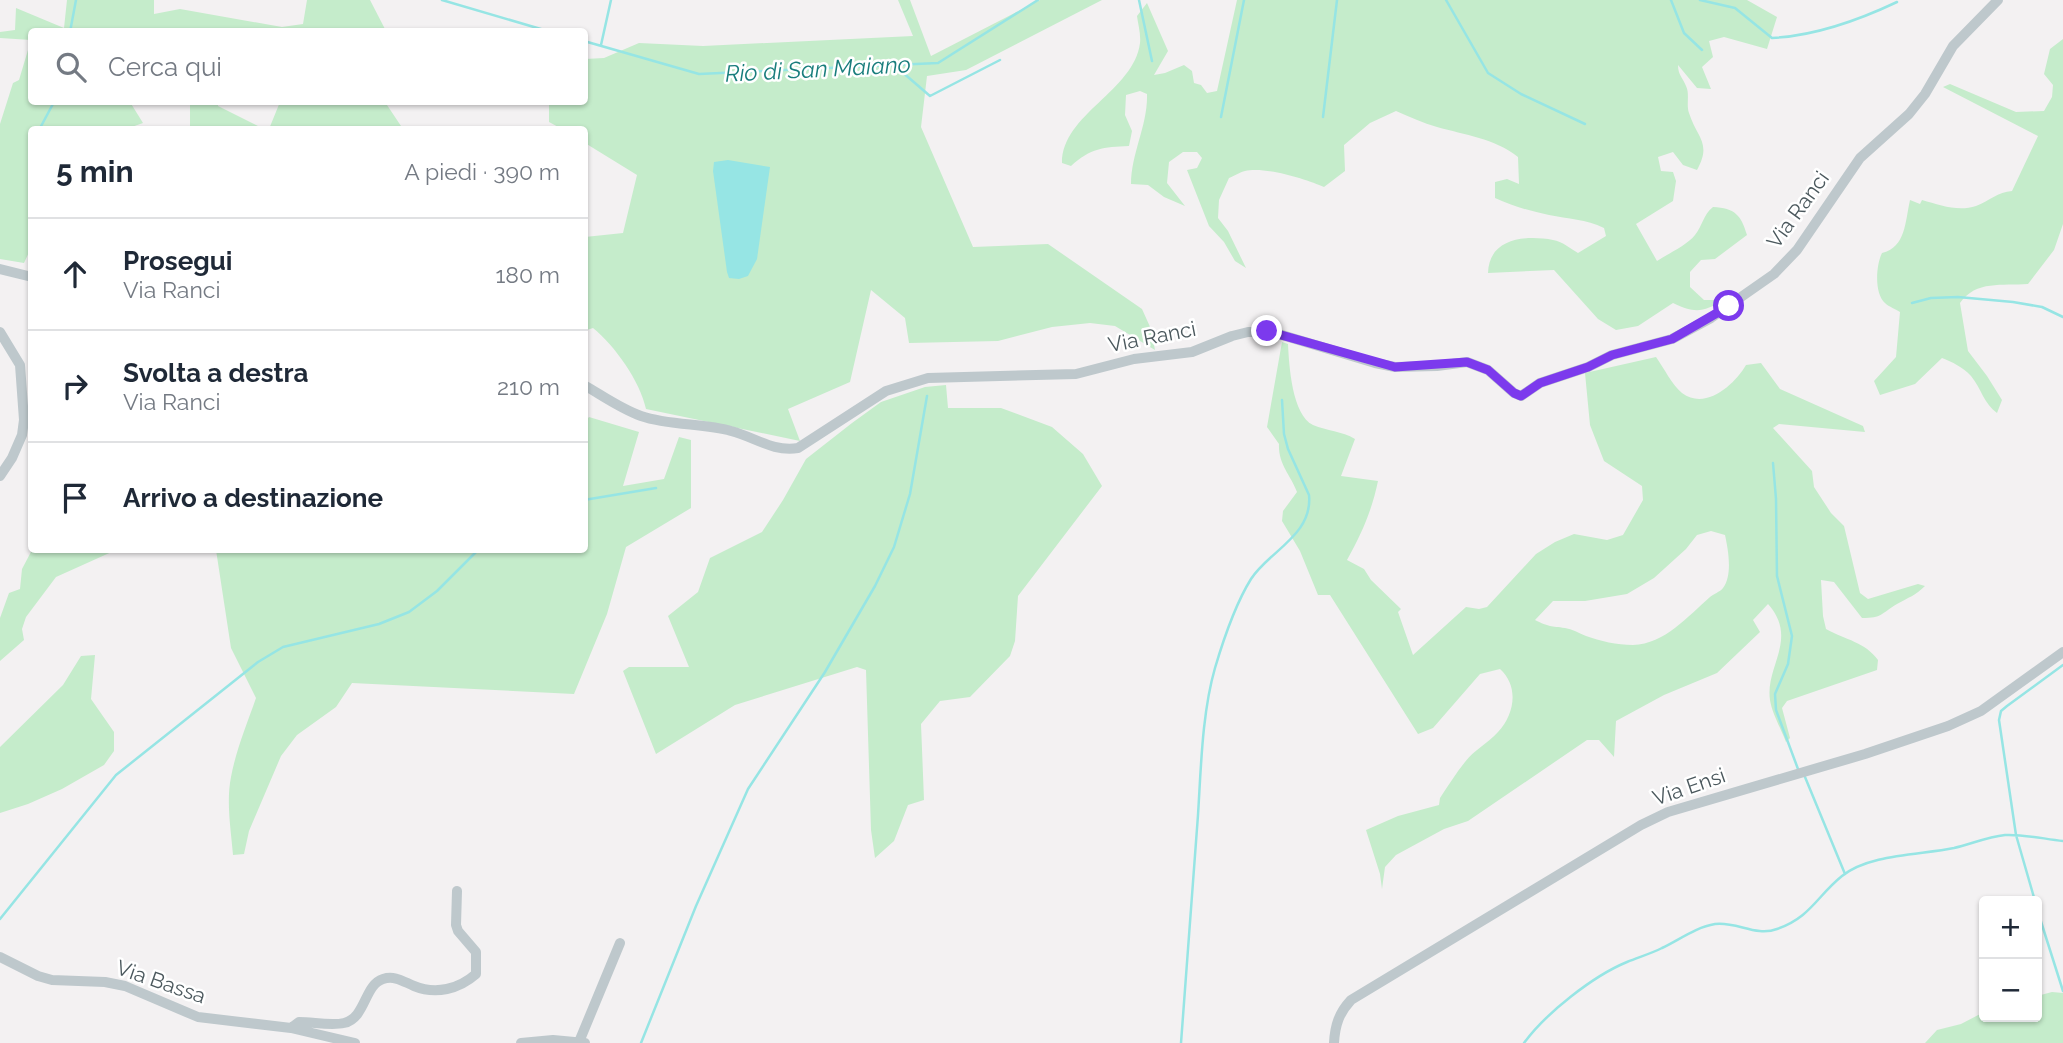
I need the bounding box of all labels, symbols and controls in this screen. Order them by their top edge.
search box [28,28,588,105]
icon: search [52,48,90,86]
water label: Rio di San Maiano [724,50,911,87]
text: Cerca qui [108,52,222,82]
text: 5 min [56,154,134,189]
text: A piedi · 390 m [404,158,560,185]
street label: Via Ranci [1761,166,1834,253]
text: Prosegui [123,246,232,276]
icon: ahead [56,255,94,293]
text: 180 m [495,261,560,288]
text: Via Ranci [123,276,220,303]
route start [1713,290,1744,321]
route end [1251,315,1282,346]
street label: Via Ranci [1106,316,1198,357]
text: Svolta a destra [123,358,309,388]
icon: right [56,367,94,405]
text: 210 m [497,373,560,400]
text: Via Ranci [123,388,220,415]
icon: arrive [56,479,94,517]
text: Arrivo a destinazione [123,483,383,513]
street label: Via Ensi [1649,762,1728,811]
map controls [1979,896,2042,1022]
button: + [1979,896,2042,959]
street label: Via Bassa [113,955,209,1008]
button: − [1979,959,2042,1022]

